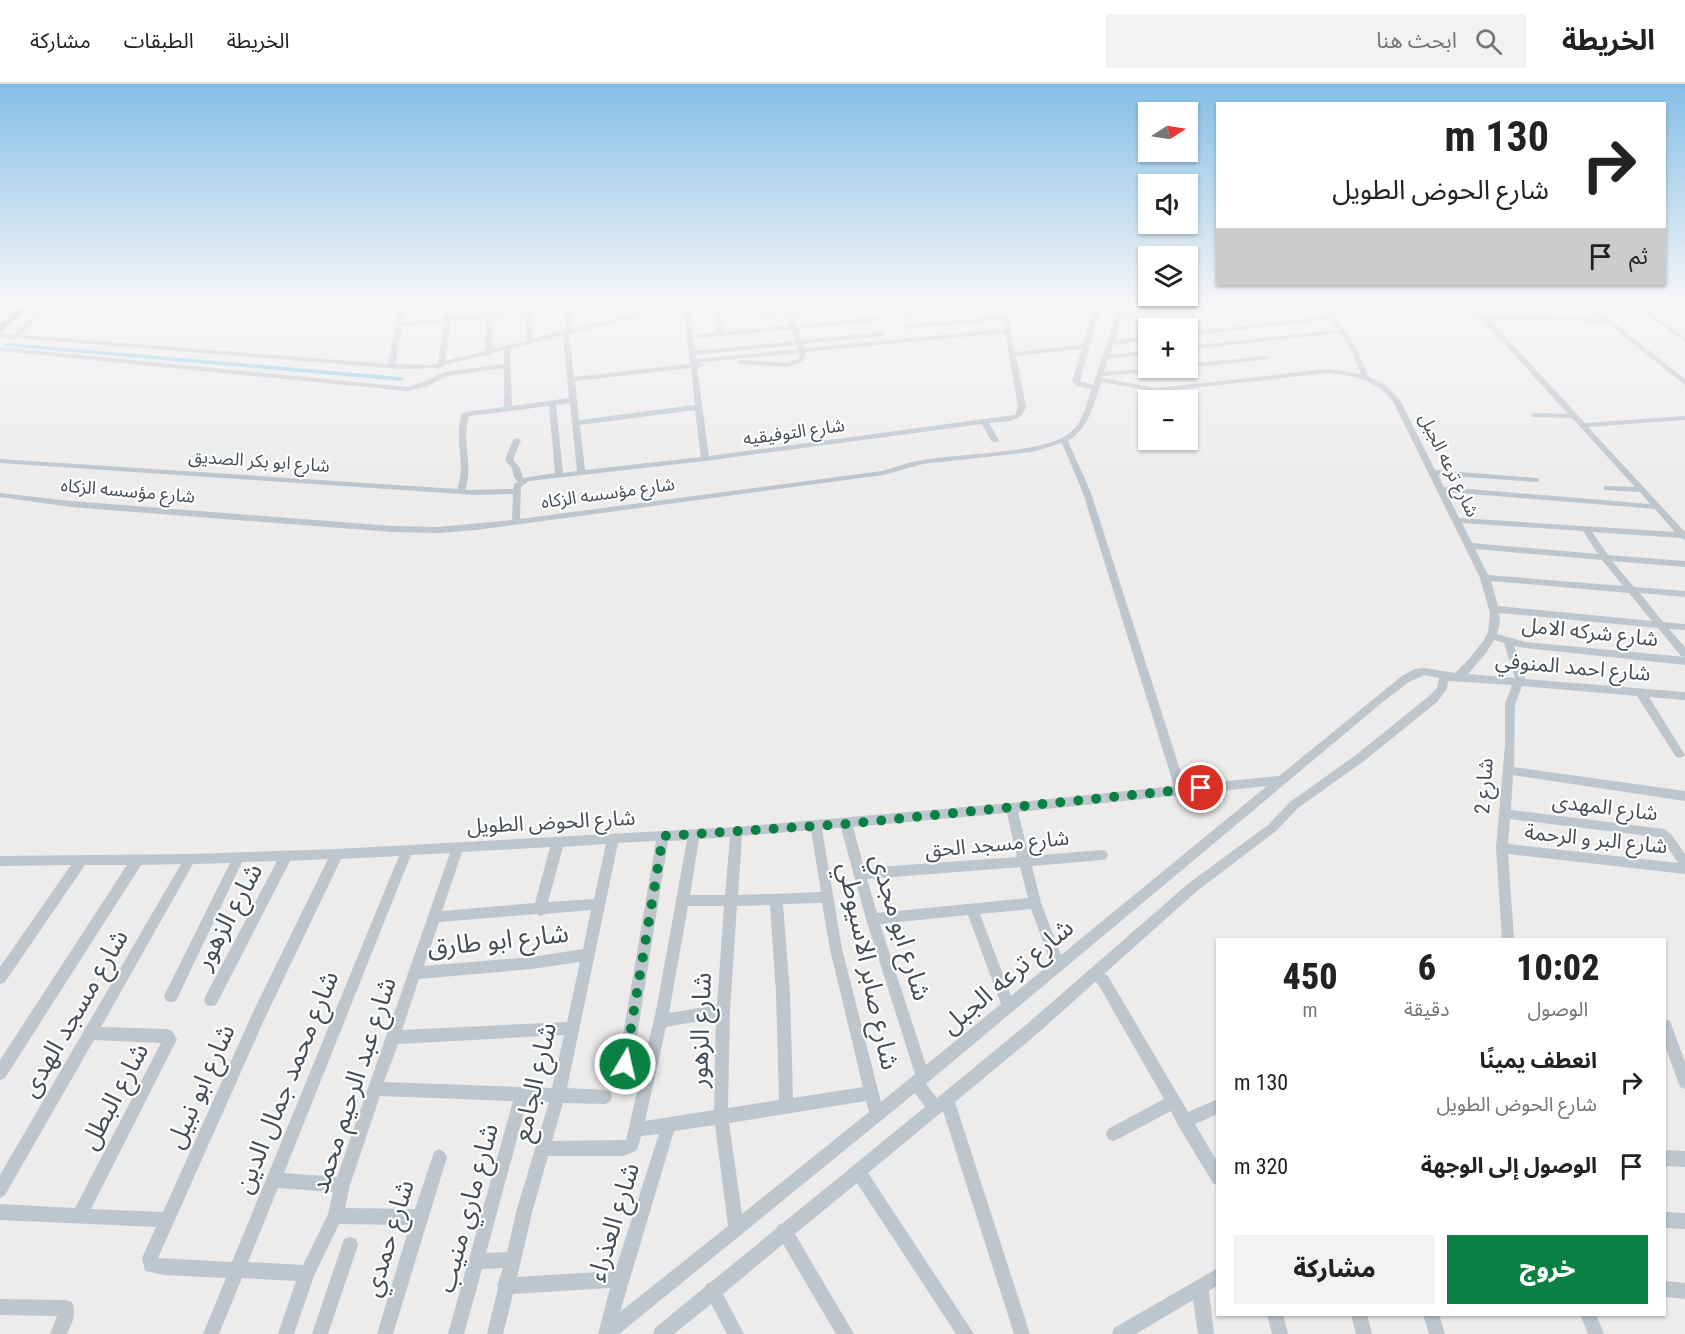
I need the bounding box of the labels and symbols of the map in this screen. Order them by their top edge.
north arrow [1138,102,1198,162]
street label: شارع ترعه الجبل [1412,409,1484,522]
street label: شارع التوفيقيه [742,414,847,453]
street label: شارع ابو بكر الصديق [187,445,330,480]
street label: شارع مؤسسه الزكاه [540,473,677,516]
street label: شارع مؤسسه الزكاه [60,474,196,511]
street label: شارع شركه الامل [1520,613,1659,654]
street label: شارع احمد المنوفي [1494,648,1652,690]
street label: شارع 2 [1470,757,1501,815]
pin [1175,762,1226,813]
street label: شارع المهدى [1551,789,1659,828]
street label: شارع الحوض الطويل [466,806,636,841]
street label: شارع البر و الرحمة [1523,820,1669,861]
street label: شارع مسجد الحق [924,826,1070,865]
street label: شارع ابو مجدي [860,850,938,1005]
street label: شارع الزهور [187,858,272,977]
street label: شارع صابر الاسيوطي [827,860,906,1074]
street label: شارع ترعه الجبل [935,912,1082,1043]
street label: شارع ابو طارق [426,918,571,966]
street label: شارع مسجد الهدى [14,924,138,1104]
street label: شارع محمد جمال الدين [228,966,348,1199]
street label: شارع الزهور [683,972,721,1089]
street label: شارع عبد الرحيم محمد [304,973,407,1198]
street label: شارع ابو نبيل [159,1019,244,1154]
street label: شارع الجامع [506,1020,567,1146]
position arrow [593,1032,657,1096]
street label: شارع البطل [74,1038,158,1156]
street label: شارع ماري منيب [430,1120,509,1297]
street label: شارع العذراء [581,1159,649,1286]
street label: شارع حمدي [356,1176,425,1302]

